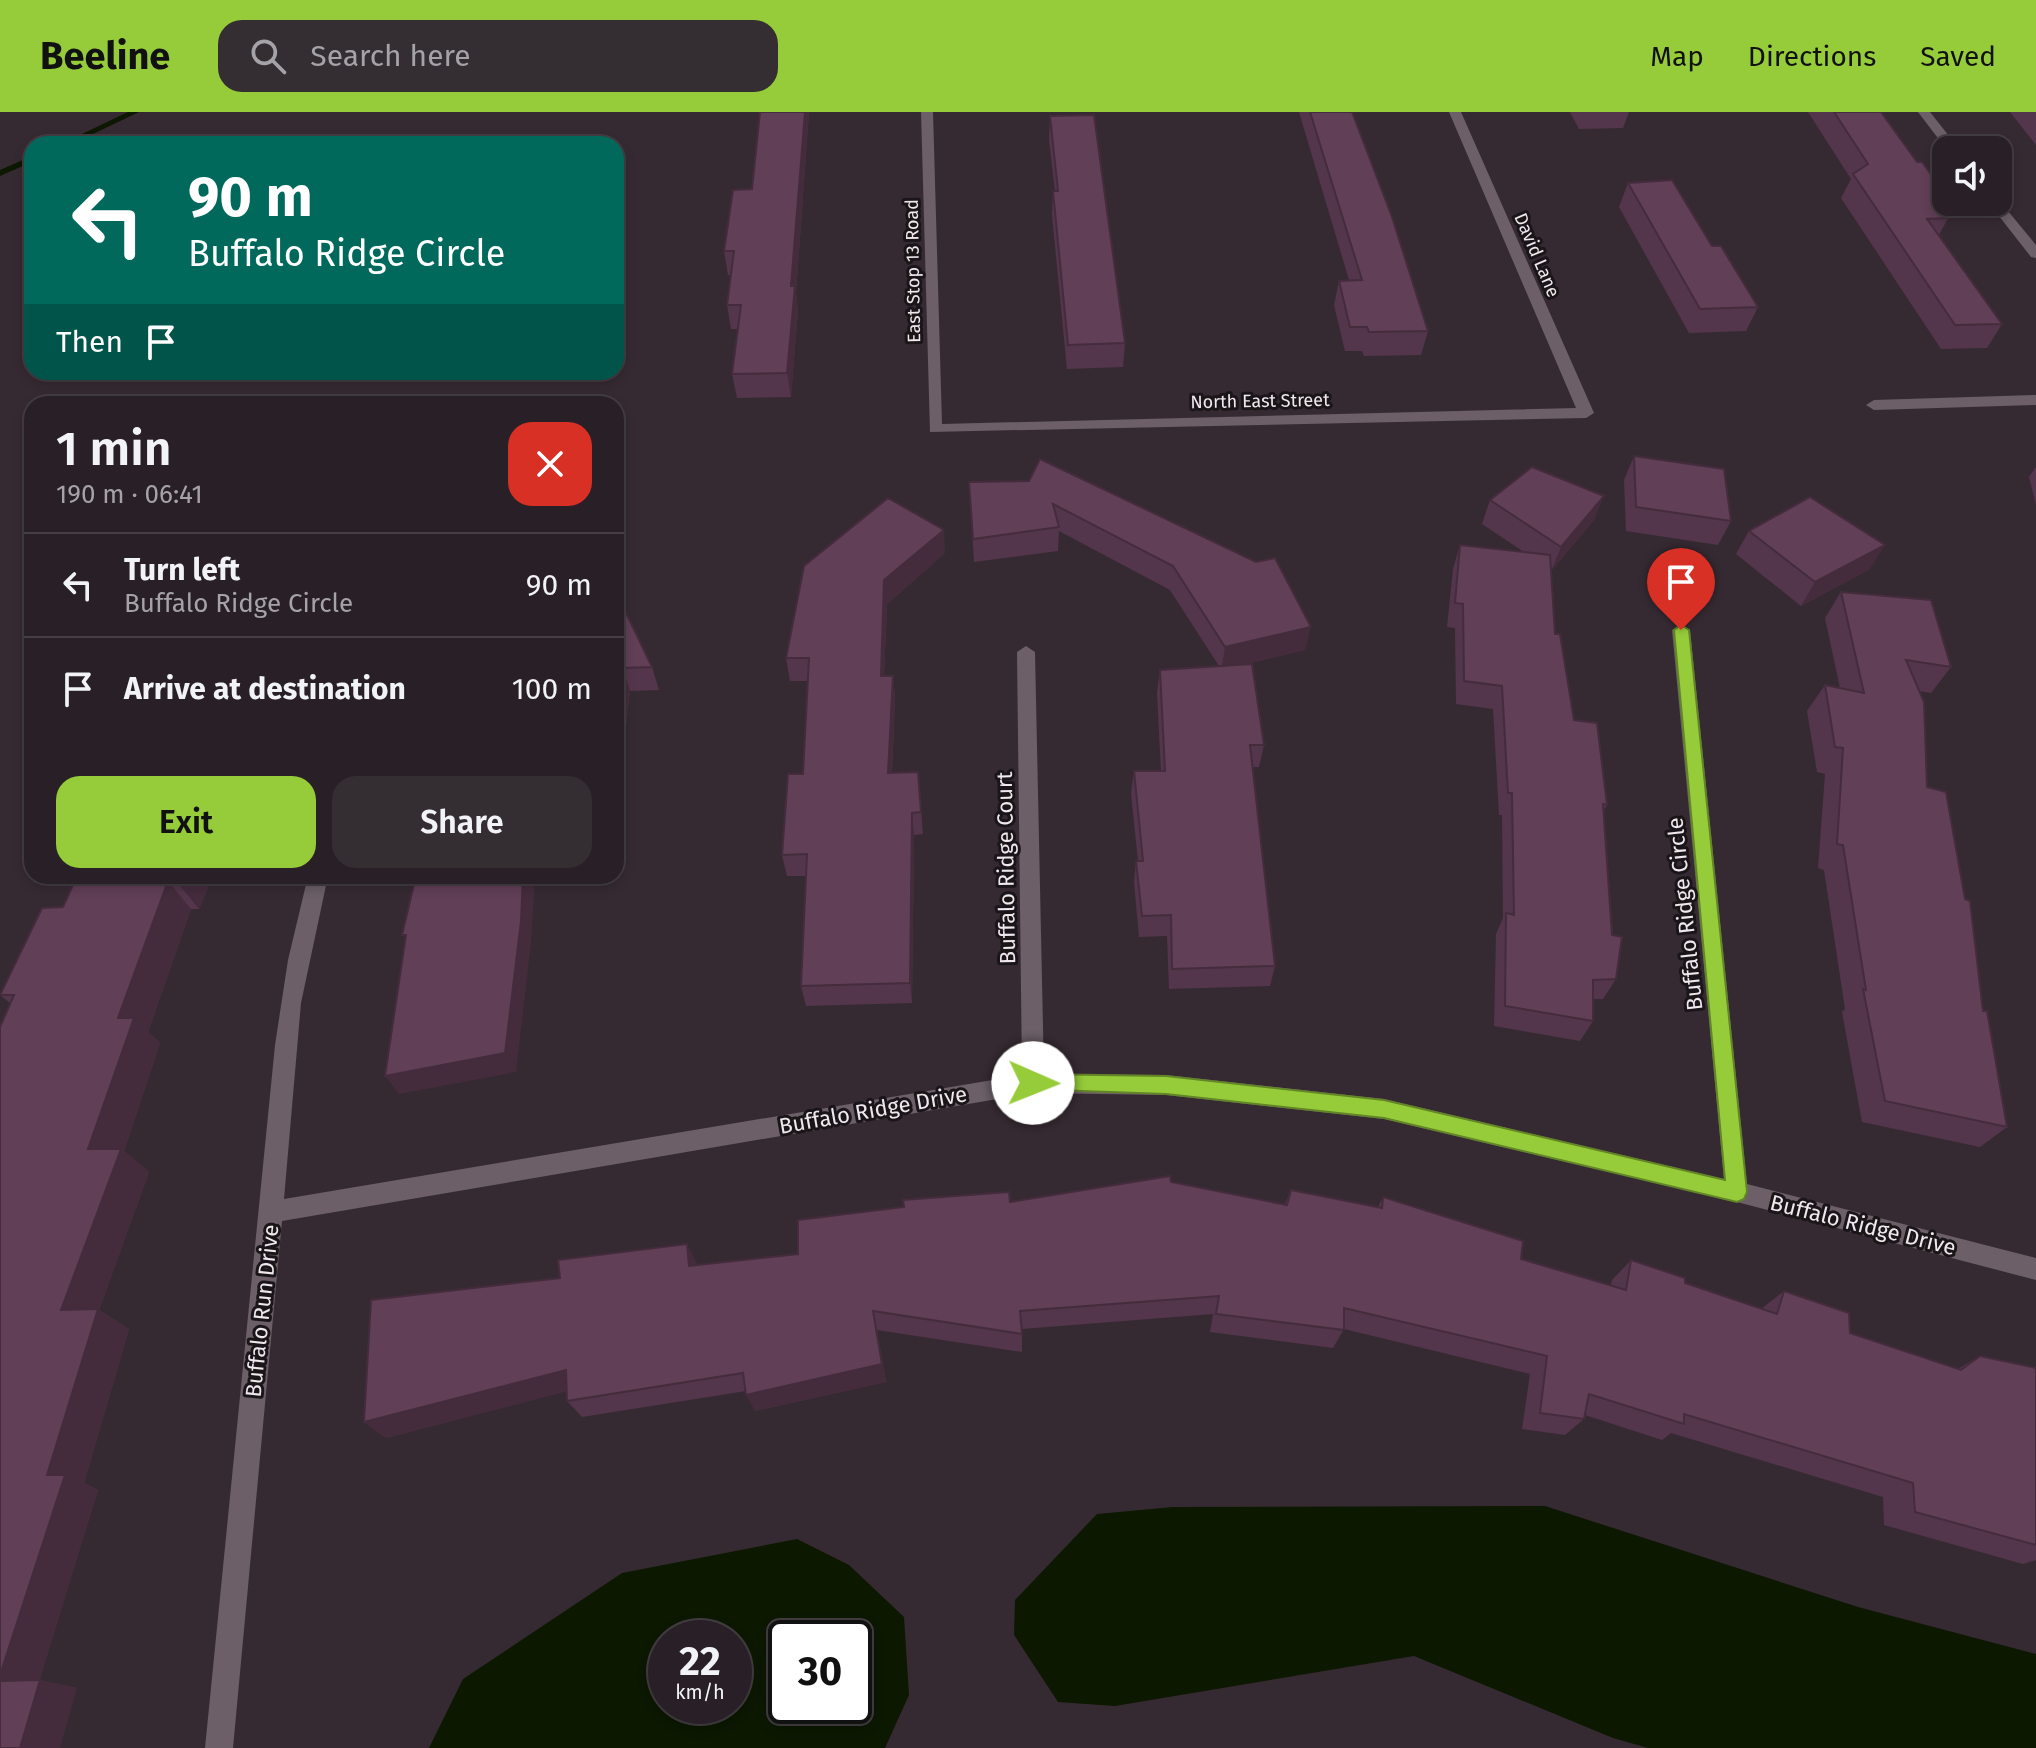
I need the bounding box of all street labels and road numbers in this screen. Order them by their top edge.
street label: East Stop 13 Road [901,199,925,343]
street label: David Lane [1509,210,1565,300]
street label: North East Street [1190,389,1330,413]
street label: Buffalo Ridge Court [991,771,1021,965]
street label: Buffalo Ridge Circle [1661,816,1709,1012]
street label: Buffalo Ridge Drive [777,1080,969,1140]
street label: Buffalo Ridge Drive [1767,1189,1959,1261]
street label: Buffalo Run Drive [239,1223,285,1399]

